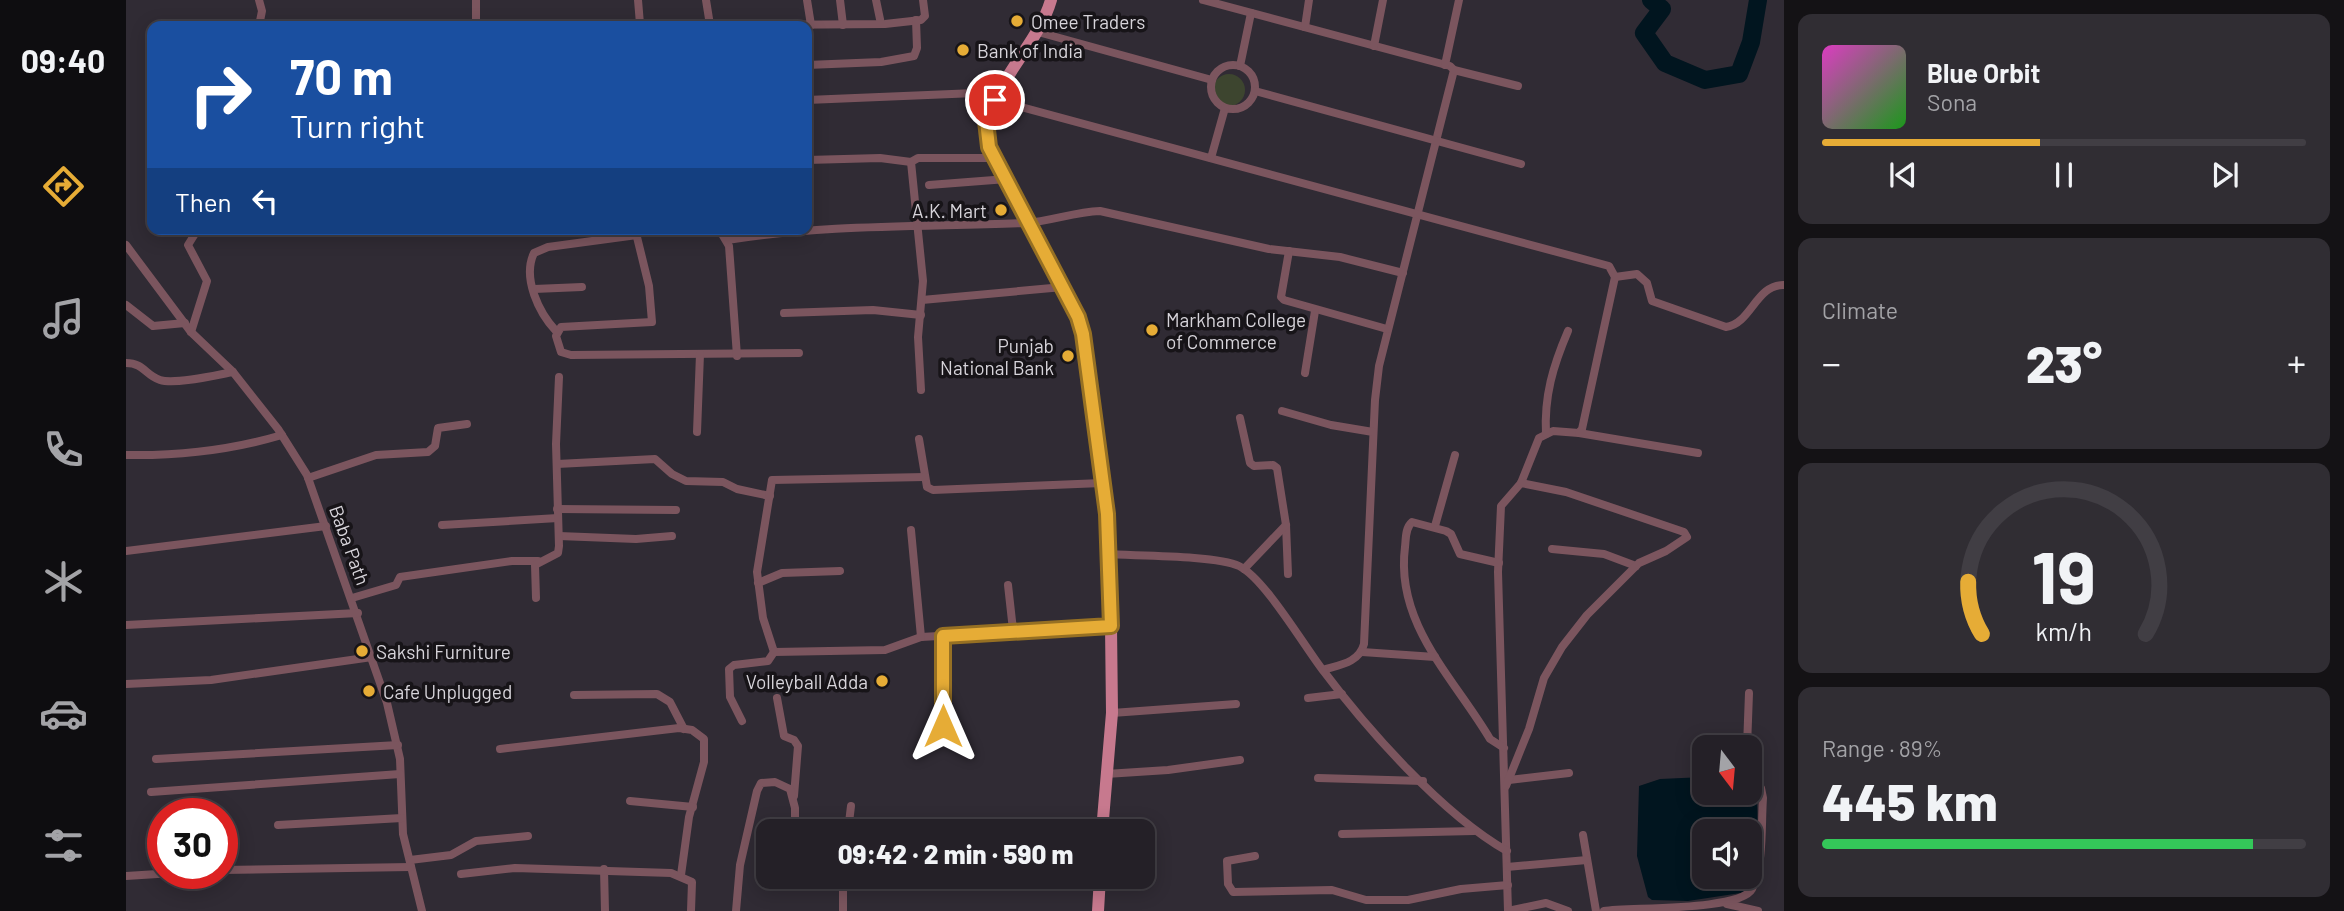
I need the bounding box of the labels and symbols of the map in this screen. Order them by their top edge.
place label: Omee Traders [1031,10,1145,33]
marker: Omee Traders [1009,13,1025,29]
place label: Bank of India [977,39,1083,62]
marker: Bank of India [955,42,971,58]
pin [965,70,1025,130]
place label: A.K. Mart [912,199,987,222]
marker: A.K. Mart [993,202,1009,218]
place label: Markham College of Commerce [1166,308,1306,353]
marker: Markham College of Commerce [1144,322,1160,338]
place label: Punjab National Bank [940,334,1054,379]
marker: Punjab National Bank [1060,348,1076,364]
street label: Baba Path [325,502,375,588]
place label: Sakshi Furniture [376,640,511,663]
marker: Sakshi Furniture [354,643,370,659]
place label: Volleyball Adda [746,670,868,693]
marker: Volleyball Adda [874,673,890,689]
place label: Cafe Unplugged [383,680,512,703]
marker: Cafe Unplugged [361,683,377,699]
position arrow [906,689,980,763]
north arrow [1692,735,1762,805]
speed limit sign: 30 [147,798,238,889]

